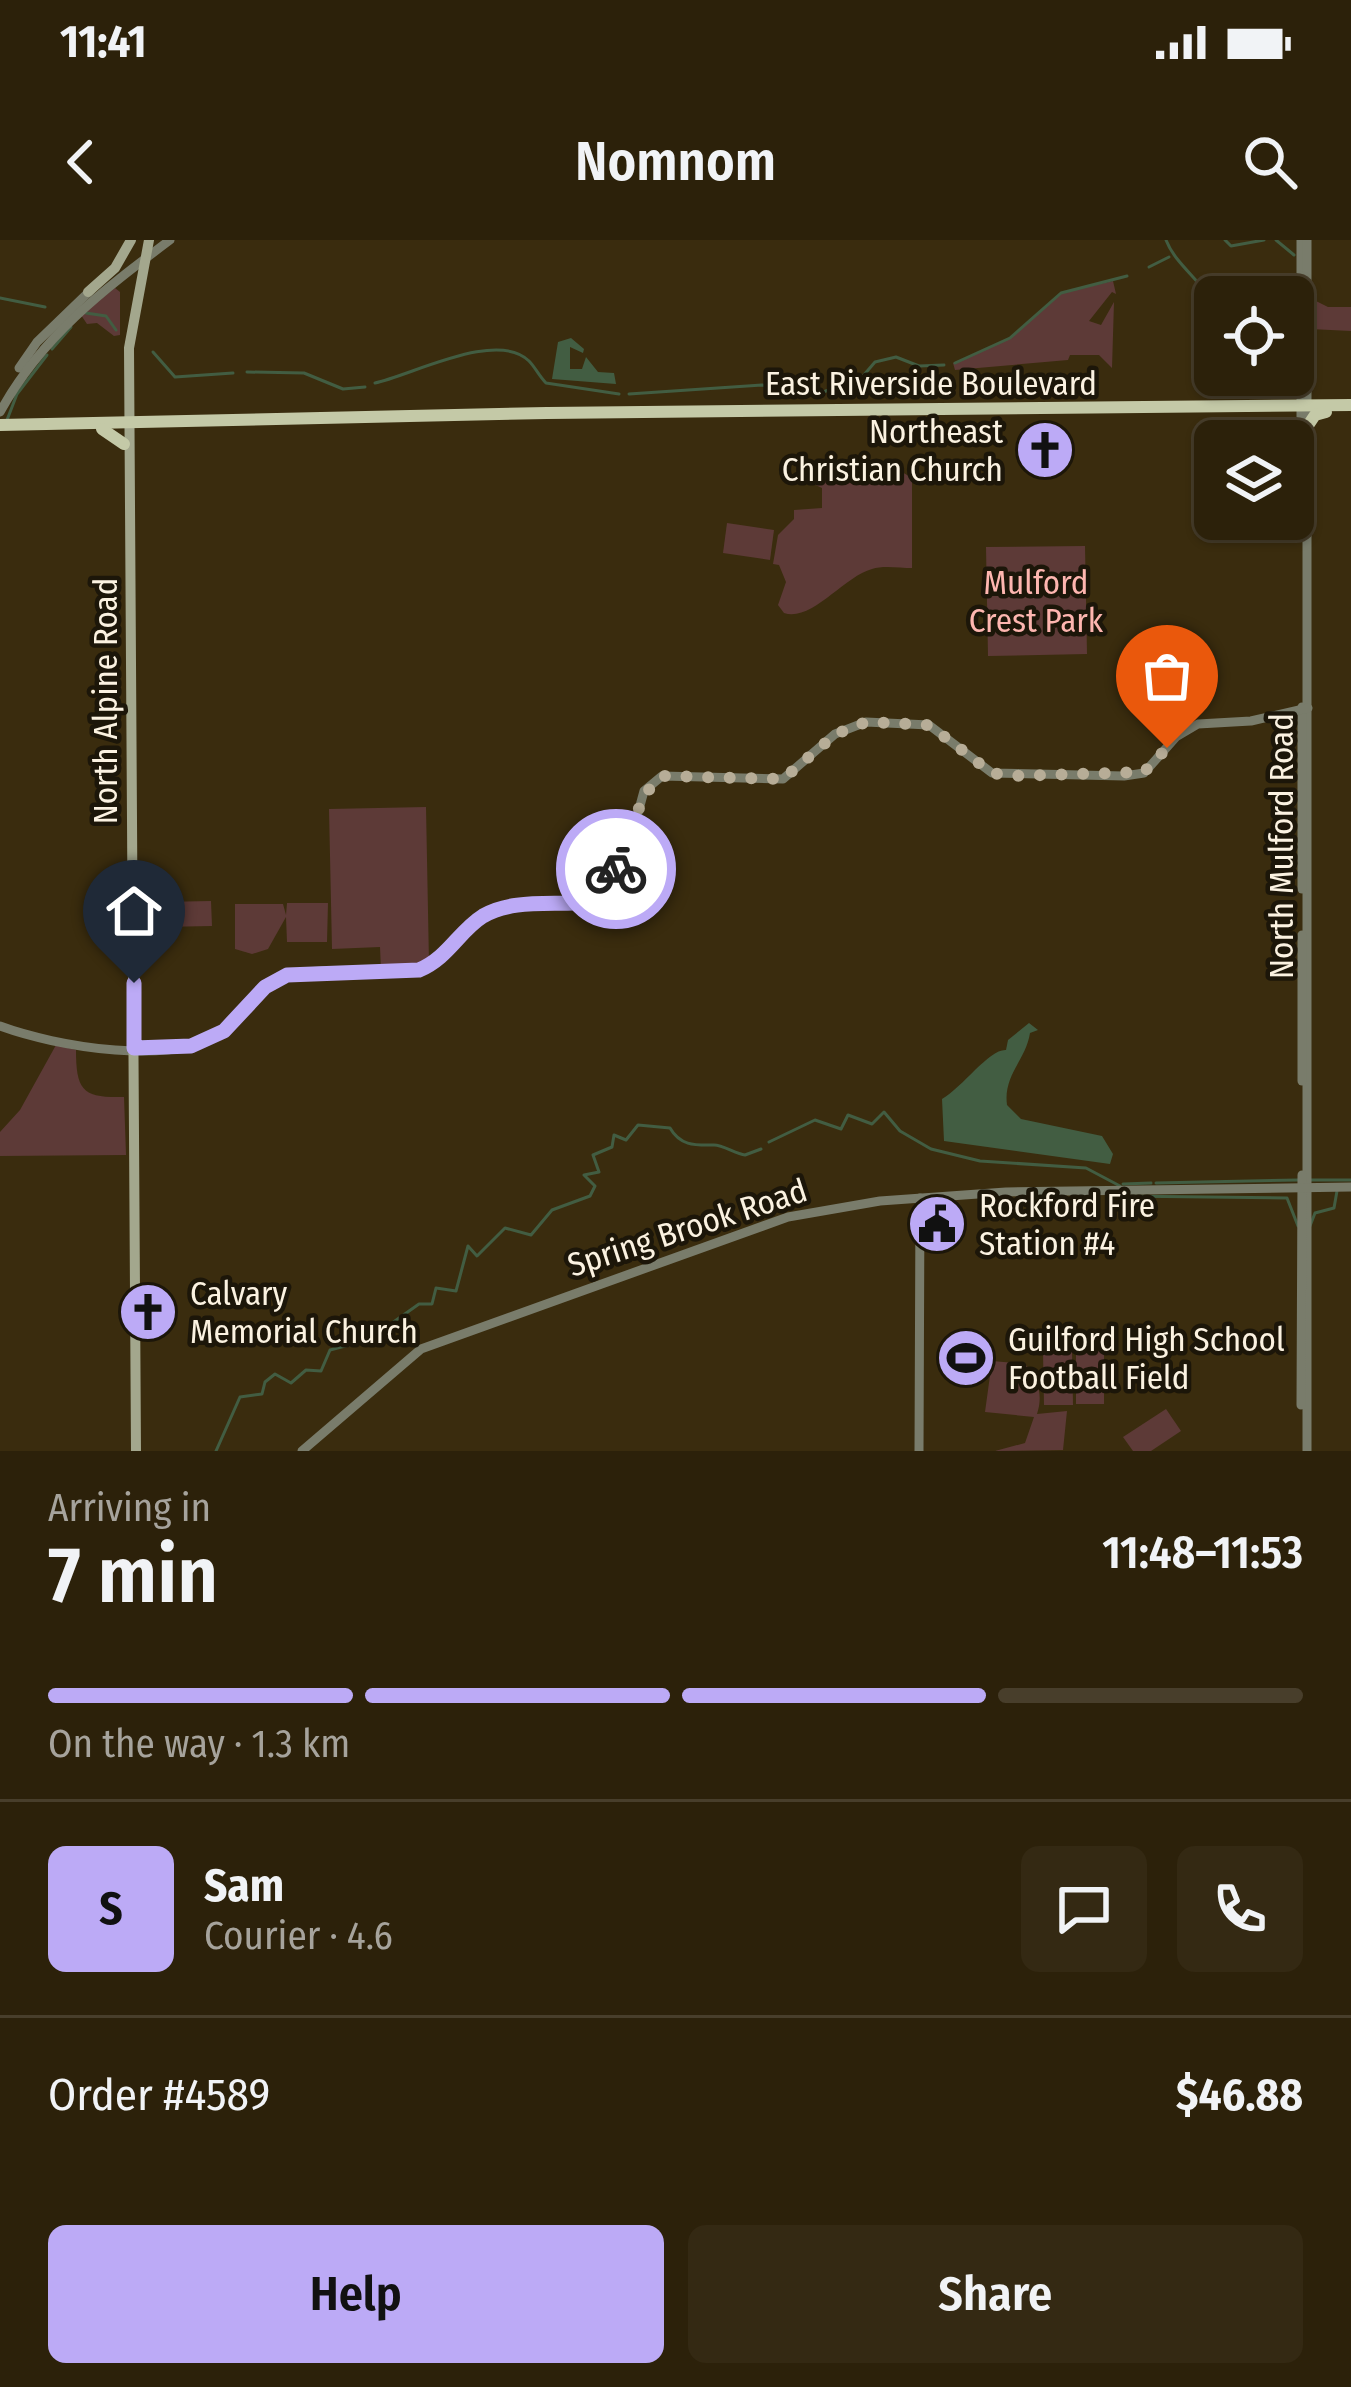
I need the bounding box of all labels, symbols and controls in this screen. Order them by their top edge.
text: 11:41 [60,15,147,69]
icon: back [48,129,114,195]
icon: search [1237,129,1303,195]
text: Nomnom [575,130,776,194]
map controls [1194,276,1314,540]
button: locate [1194,276,1314,396]
street label: East Riverside Boulevard [765,364,1097,404]
place label: Northeast Christian Church [782,412,1003,490]
church icon: Northeast Christian Church [1014,419,1076,481]
button: layers [1194,420,1314,540]
park label: Mulford Crest Park [969,563,1104,641]
street label: North Alpine Road [86,578,126,824]
pin [1116,625,1218,748]
icon: bag [1134,643,1200,709]
street label: North Mulford Road [1262,713,1302,979]
courier [556,809,676,929]
icon: bike [583,836,649,902]
pin [83,860,185,983]
icon: home [101,878,167,944]
street label: Spring Brook Road [563,1170,812,1285]
place label: Rockford Fire Station #4 [979,1186,1155,1264]
public building icon: Rockford Fire Station #4 [906,1193,968,1255]
place label: Calvary Memorial Church [190,1274,418,1352]
church icon: Calvary Memorial Church [117,1281,179,1343]
place label: Guilford High School Football Field [1008,1320,1285,1398]
sports icon: Guilford High School Football Field [935,1327,997,1389]
text: Arriving in [48,1485,211,1531]
text: 11:48–11:53 [1102,1526,1303,1580]
text: 7 min [48,1529,218,1623]
text: On the way · 1.3 km [48,1721,350,1767]
button: chat [1021,1846,1147,1972]
button: phone [1177,1846,1303,1972]
text: Sam [204,1859,284,1913]
text: S [99,1882,123,1936]
text: Courier · 4.6 [204,1913,393,1959]
text: Order #4589 [48,2068,270,2122]
text: $46.88 [1176,2068,1303,2122]
button: Help [48,2225,664,2363]
button: Share [688,2225,1303,2363]

